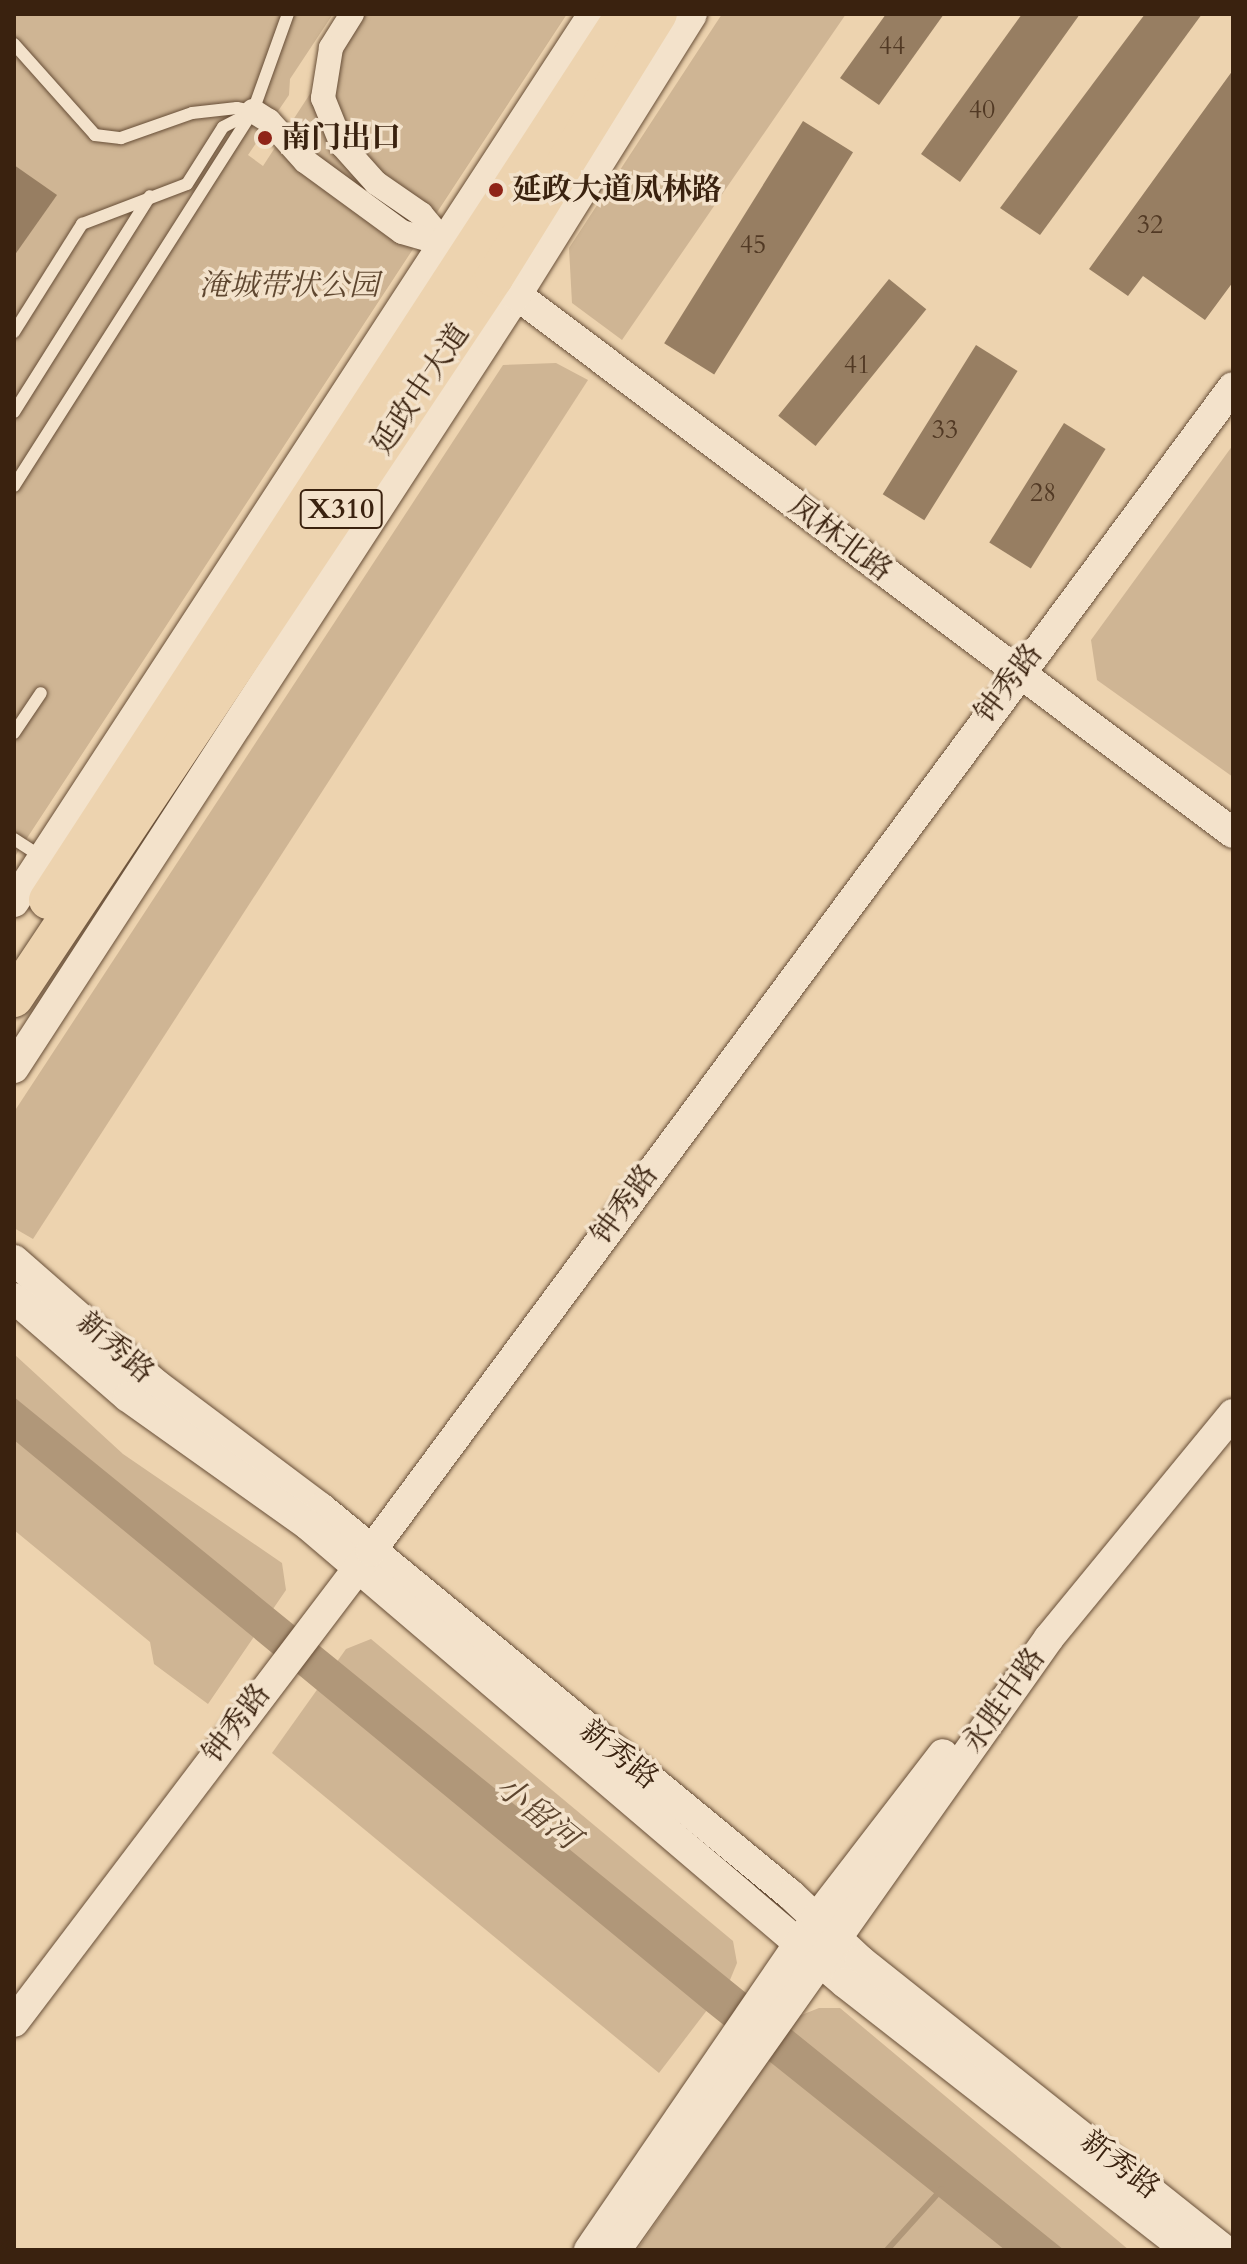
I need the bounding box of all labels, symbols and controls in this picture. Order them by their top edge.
house number: 44 [879,30,905,62]
house number: 40 [969,94,995,126]
place label: 南门出口 [281,120,401,156]
marker: 南门出口 [256,129,274,147]
place label: 延政大道凤林路 [512,172,722,208]
marker: 延政大道凤林路 [487,181,505,199]
house number: 32 [1137,209,1163,241]
house number: 45 [740,229,766,261]
park label: 淹城带状公园 [199,268,379,304]
street label: 延政中大道 [364,317,478,461]
house number: 41 [844,349,870,381]
house number: 33 [932,414,958,446]
house number: 28 [1030,477,1056,509]
road number: X310 [299,485,383,533]
street label: 凤林北路 [781,489,899,589]
street label: 钟秀路 [968,637,1050,731]
street label: 钟秀路 [584,1158,666,1252]
street label: 新秀路 [69,1305,161,1391]
street label: 永胜中路 [955,1642,1053,1760]
street label: 钟秀路 [196,1677,278,1771]
street label: 新秀路 [573,1713,665,1797]
water label: 小留河 [488,1768,586,1858]
street label: 新秀路 [1073,2123,1167,2207]

